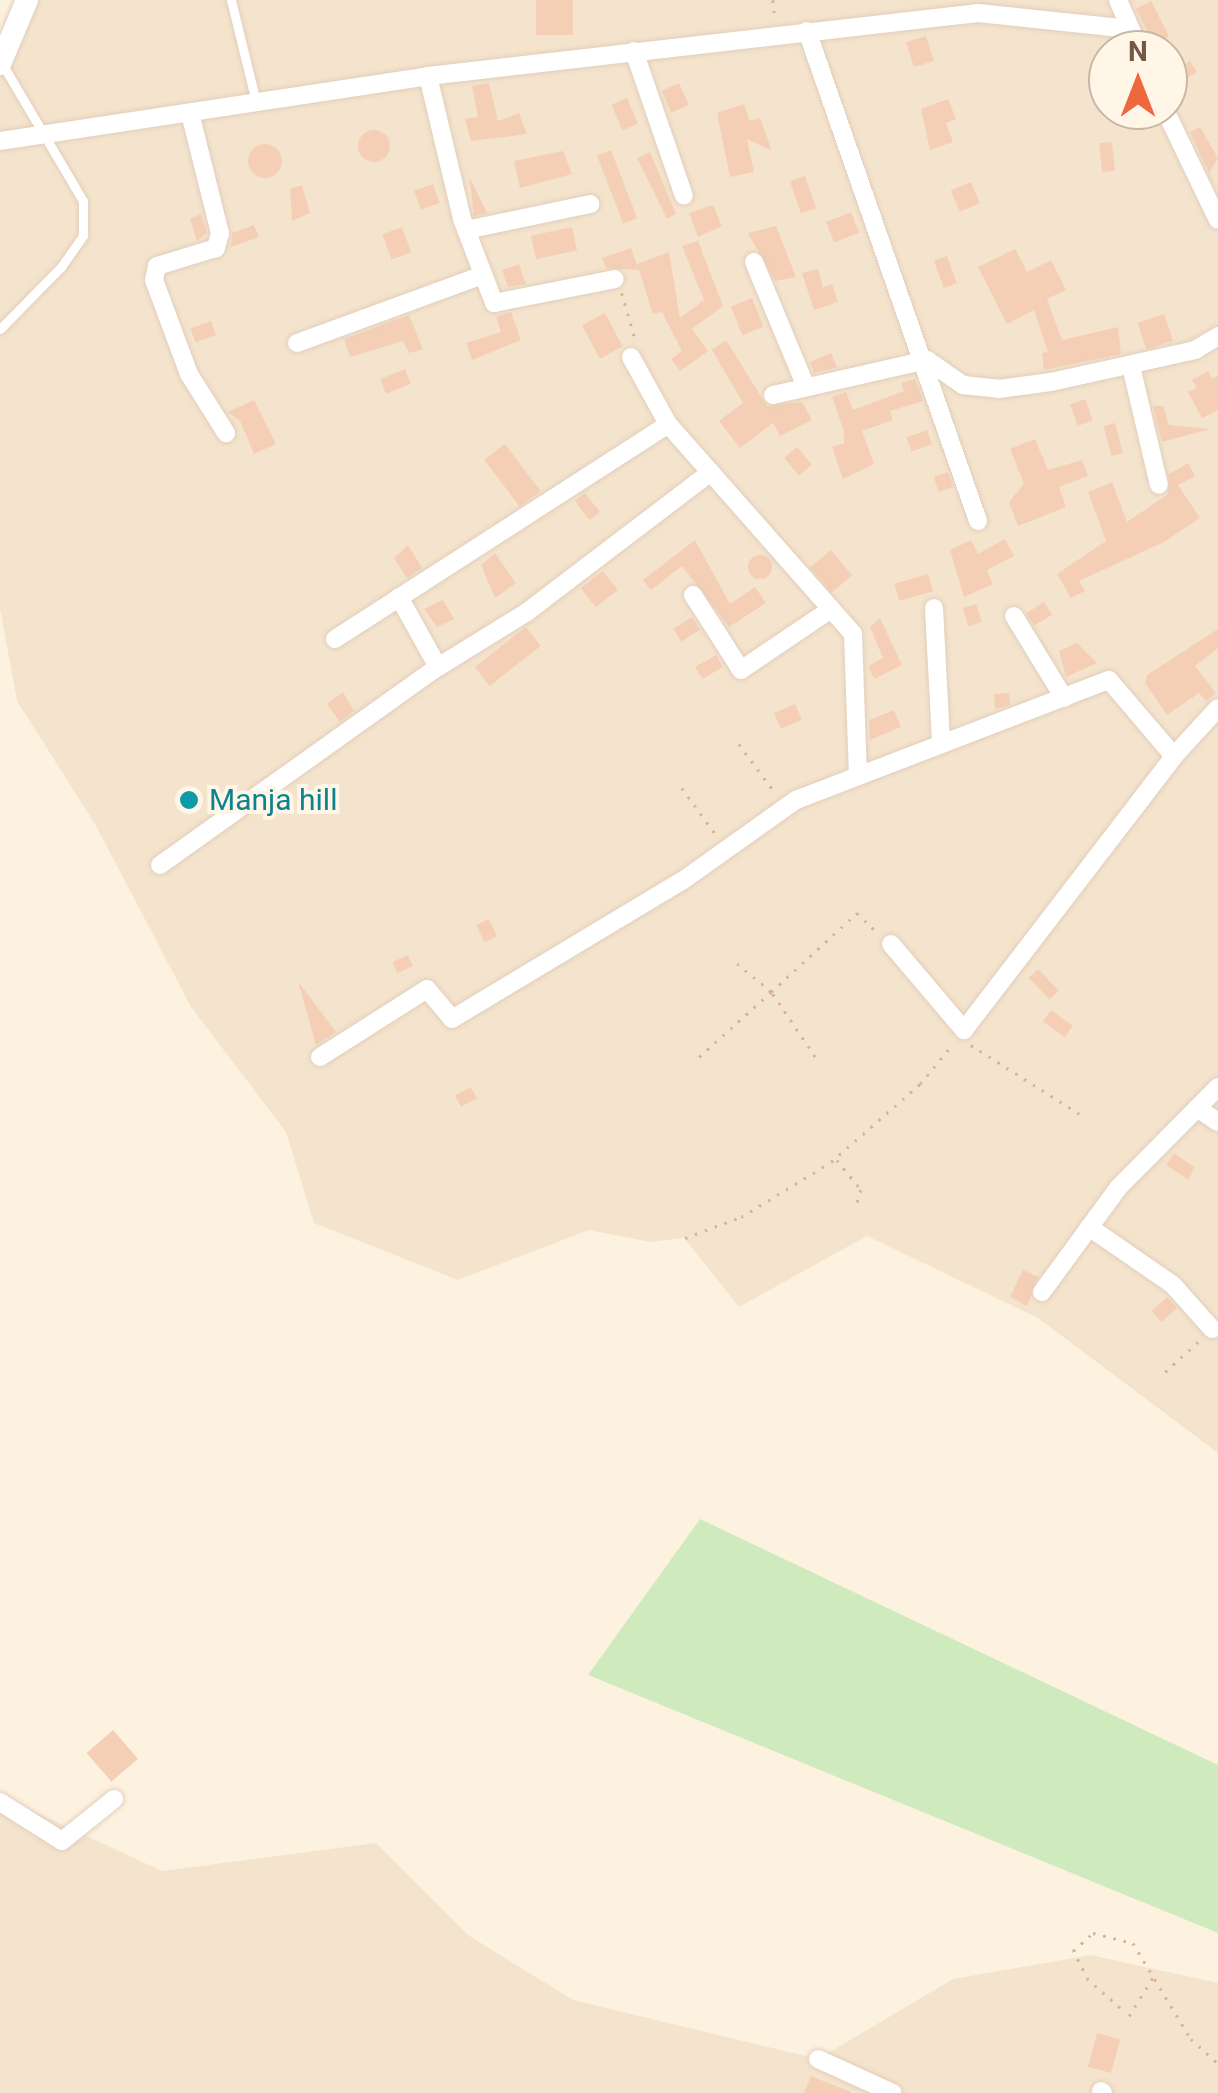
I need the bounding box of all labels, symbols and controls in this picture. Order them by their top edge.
north arrow [1088,30,1188,130]
text: N [1128,35,1148,68]
place label: Manja hill [209,782,337,818]
marker: Manja hill [178,789,200,811]

